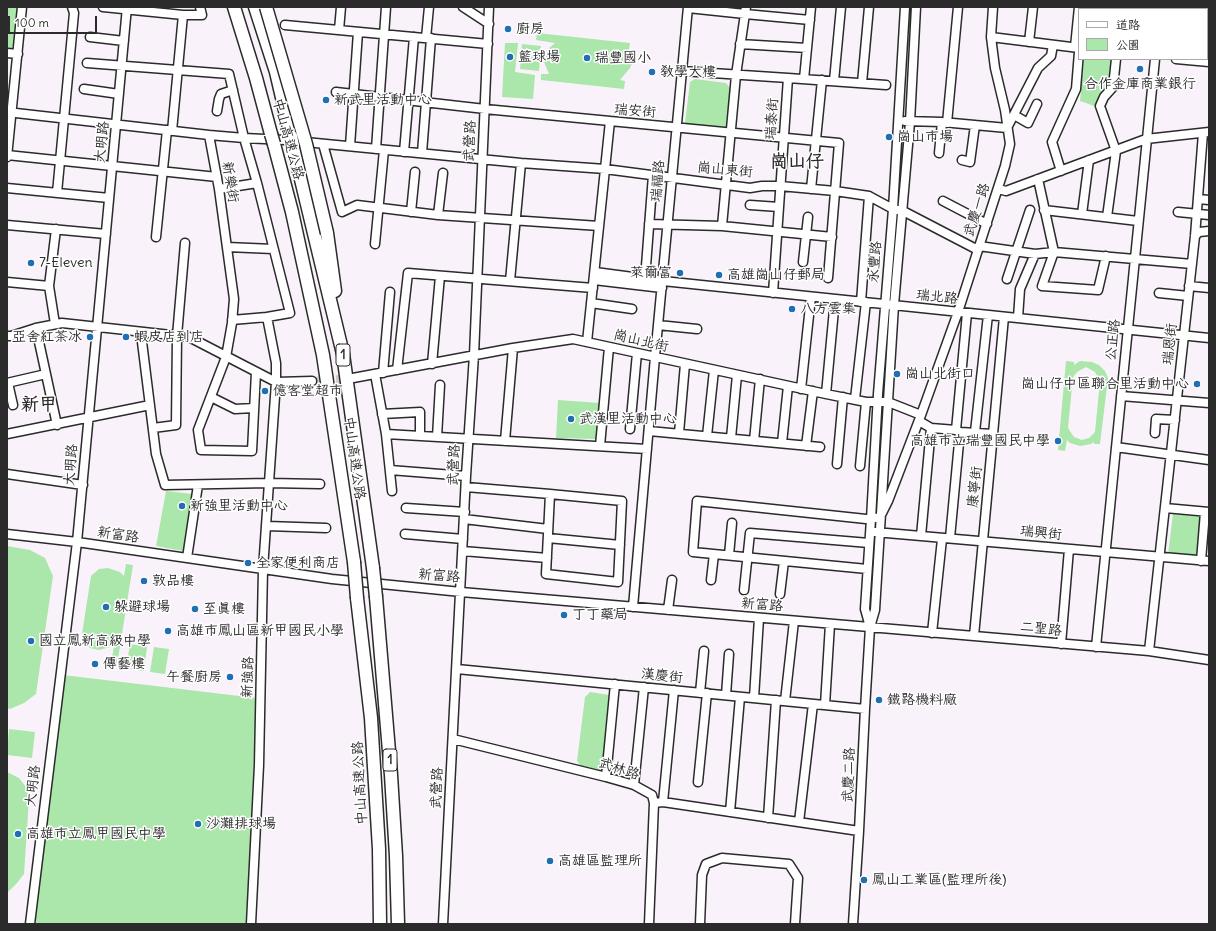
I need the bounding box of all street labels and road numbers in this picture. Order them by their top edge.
street label: 中山高速公路 [269,96,307,182]
street label: 瑞泰街 [762,97,782,141]
street label: 瑞安街 [613,101,657,121]
street label: 大明路 [91,120,113,164]
street label: 武營路 [461,120,479,162]
street label: 瑞福路 [648,159,668,203]
street label: 崗山東街 [696,159,754,181]
street label: 新樂街 [218,160,242,204]
street label: 武慶一路 [960,181,994,239]
street label: 永豐路 [865,240,885,284]
street label: 瑞北路 [915,286,959,308]
street label: 公正路 [1102,318,1124,362]
street label: 瑞恩街 [1159,322,1181,366]
street label: 崗山北街 [612,327,670,355]
road number: 1 [336,344,350,366]
street label: 中山高速公路 [340,415,368,501]
street label: 大明路 [61,443,81,487]
street label: 武營路 [445,444,463,486]
street label: 康寧街 [964,465,986,509]
street label: 瑞興街 [1019,522,1063,544]
street label: 新富路 [96,524,140,546]
street label: 新富路 [417,566,461,586]
street label: 新富路 [740,595,784,615]
street label: 二聖路 [1019,618,1063,640]
street label: 新強路 [239,656,257,698]
street label: 漢慶街 [640,665,684,687]
street label: 中山高速公路 [349,741,371,825]
street label: 武慶二路 [840,747,858,803]
road number: 1 [383,749,397,771]
street label: 武林路 [596,755,642,783]
street label: 大明路 [22,764,44,808]
street label: 武營路 [428,767,446,809]

